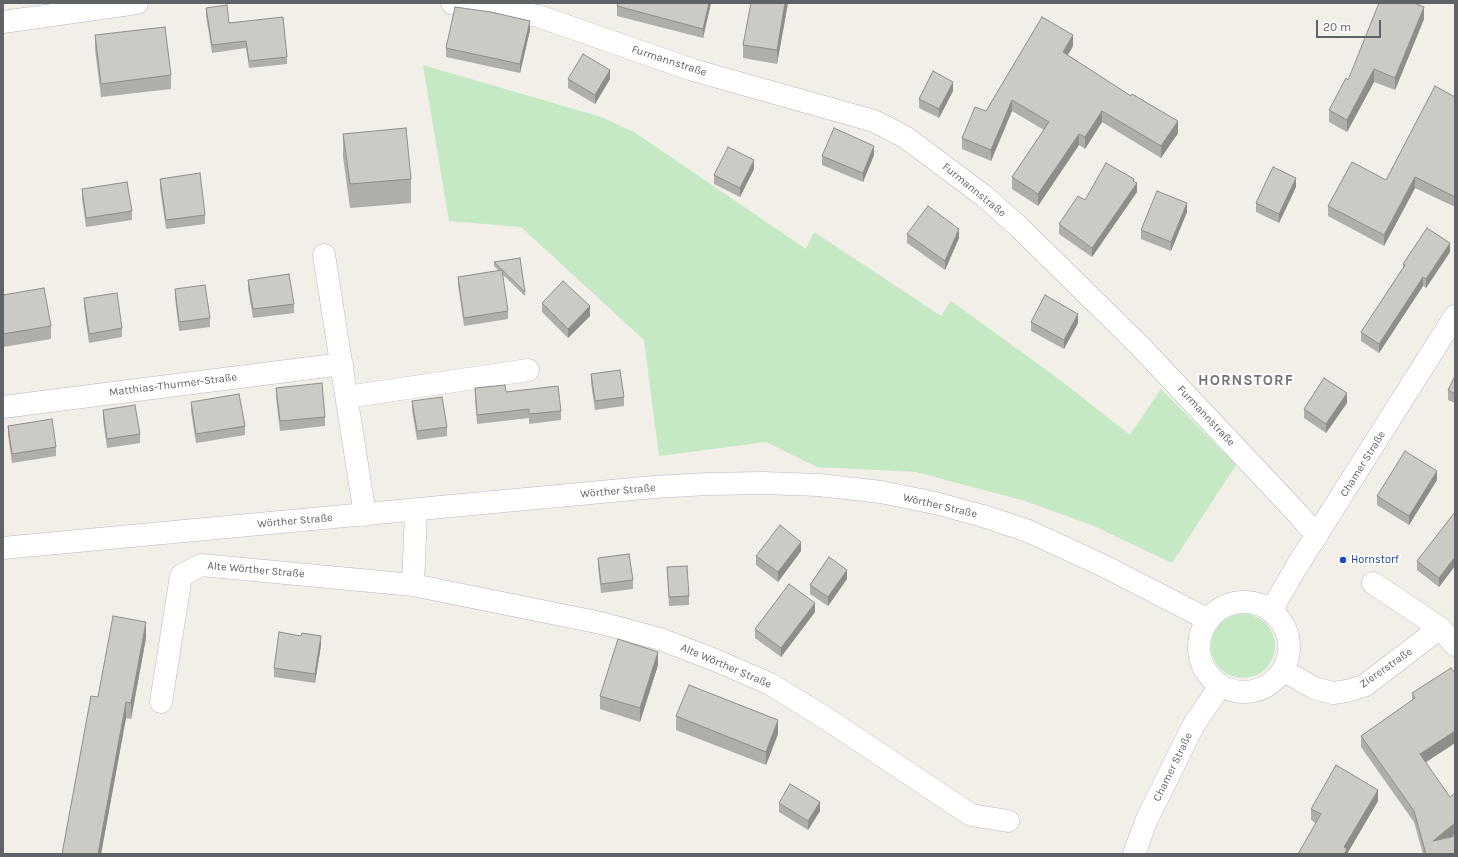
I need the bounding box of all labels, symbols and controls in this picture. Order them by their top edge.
scale bar [1318,12,1383,38]
text: 20 m [1323,20,1351,34]
street label: Furmannstraße [630,43,708,79]
street label: Furmannstraße [939,160,1009,220]
street label: Matthias-Thurmer-Straße [108,371,238,399]
district label: HORNSTORF [1198,372,1294,390]
street label: Furmannstraße [1175,383,1237,449]
street label: Chamer Straße [1337,429,1389,499]
street label: Wörther Straße [580,481,656,501]
street label: Wörther Straße [902,491,978,521]
street label: Wörther Straße [257,511,333,531]
place label: Hornstorf [1351,553,1399,567]
marker: Hornstorf [1338,555,1348,565]
street label: Alte Wörther Straße [207,559,305,581]
street label: Alte Wörther Straße [679,641,773,691]
street label: Ziererstraße [1357,645,1415,691]
street label: Chamer Straße [1151,730,1195,804]

